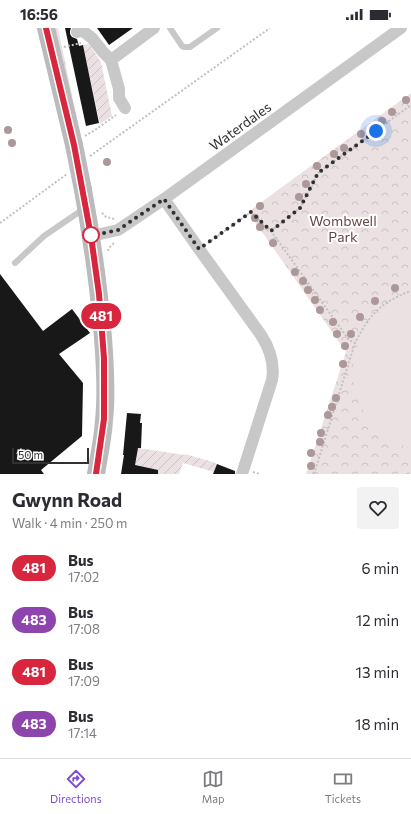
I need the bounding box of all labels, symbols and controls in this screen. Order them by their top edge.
text: 16:56 [20,5,58,23]
street label: Waterdales [206,98,274,154]
your location [366,121,386,141]
park label: Wombwell Park [309,212,377,245]
unlabelled marker [82,226,100,244]
line badge: 481 [78,303,124,329]
text: 481 [89,307,113,324]
scale bar [12,446,89,465]
text: 50 m [18,448,43,461]
button: heart [357,487,399,529]
text: Gwynn Road [12,488,122,511]
text: Walk · 4 min · 250 m [12,515,127,531]
text: Bus [68,551,93,569]
text: 481 [22,559,46,576]
text: 6 min [361,559,399,577]
text: 17:02 [68,569,99,585]
text: Bus [68,603,93,621]
text: 483 [21,611,47,628]
text: 12 min [356,611,399,629]
text: 17:08 [68,621,100,637]
text: Bus [68,655,93,673]
text: 481 [22,663,46,680]
text: 13 min [356,663,399,681]
text: 17:09 [68,673,100,689]
text: Bus [68,707,93,725]
text: 483 [21,715,47,732]
text: 18 min [355,715,399,733]
text: 17:14 [68,725,97,741]
tab: Directions [50,768,102,805]
tab: Map [202,768,224,805]
tab: Tickets [325,768,361,805]

